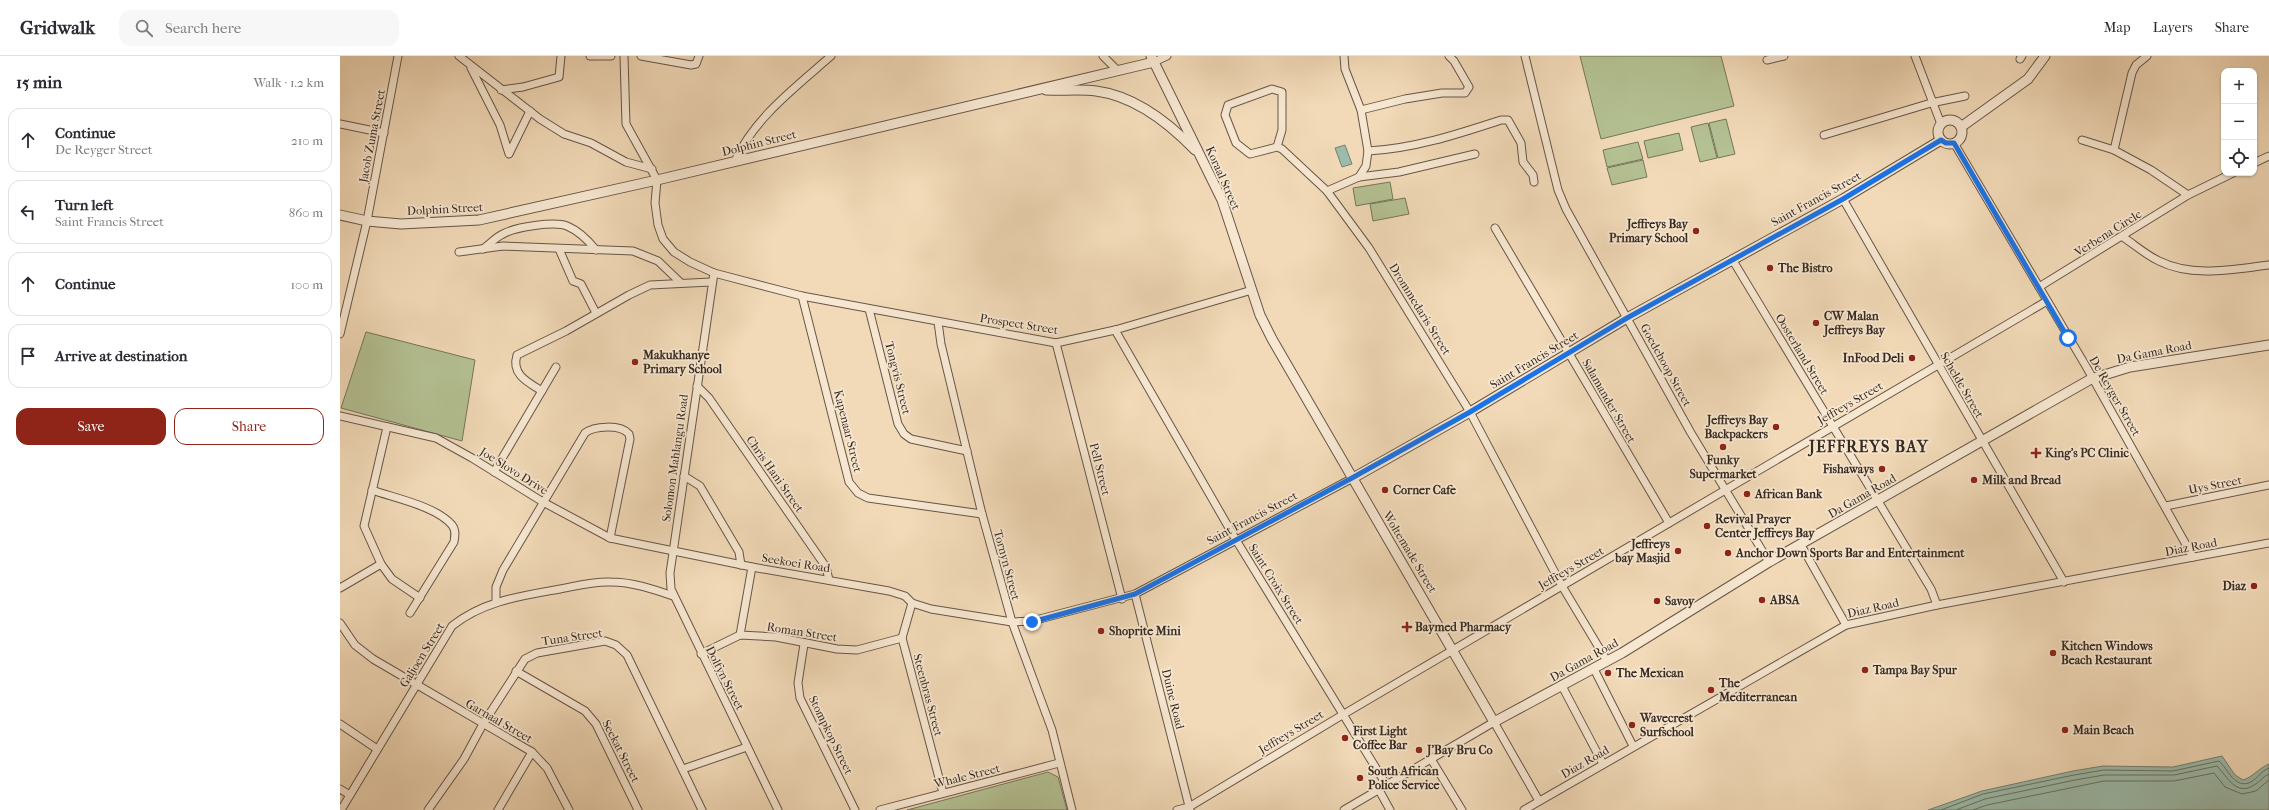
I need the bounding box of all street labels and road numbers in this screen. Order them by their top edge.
street label: Jacob Zuma Street [356,88,388,185]
street label: Dolphin Street [720,127,798,159]
street label: Koraal Street [1203,144,1244,213]
street label: Saint Francis Street [1769,168,1864,229]
street label: Dolphin Street [407,200,484,218]
street label: Verbena Circle [2071,207,2144,260]
street label: Drommedaris Street [1386,261,1454,358]
street label: Prospect Street [979,311,1060,337]
street label: Oosterland Street [1772,311,1832,398]
street label: Goedehoop Street [1637,321,1695,409]
street label: Saint Francis Street [1487,328,1581,392]
street label: Da Gama Road [2115,338,2193,366]
street label: Tongvis Street [882,340,914,417]
street label: Schelde Street [1937,349,1987,421]
street label: De Reyger Street [2086,354,2144,439]
street label: Salamander Street [1579,356,1639,446]
street label: Jeffreys Street [1814,378,1886,428]
street label: Kapenaar Street [831,388,865,474]
street label: Solomon Mahlangu Road [659,393,691,523]
street label: Chris Hani Street [743,433,807,516]
street label: Pell Street [1087,441,1113,497]
street label: Joe Slovo Drive [476,444,551,498]
street label: Da Gama Road [1826,471,1899,521]
street label: Uys Street [2187,473,2244,497]
street label: Saint Francis Street [1204,488,1300,548]
street label: Woltemade Street [1380,508,1440,596]
street label: Tornyn Street [991,528,1023,602]
street label: Diaz Road [2164,535,2219,559]
street label: Saint Croix Street [1246,541,1307,627]
street label: Jeffreys Street [1535,543,1607,593]
street label: Seekoei Road [761,551,832,575]
street label: Diaz Road [1846,595,1901,621]
street label: Galjoen Street [397,619,448,690]
street label: Roman Street [766,620,839,645]
street label: Tuna Street [541,626,604,648]
street label: Da Gama Road [1547,635,1621,685]
street label: Dolfyn Street [703,644,747,713]
street label: Steenbras Street [910,652,946,738]
street label: Duine Road [1159,667,1187,731]
street label: Stompkop Street [806,693,856,777]
street label: Garnaal Street [463,696,535,746]
street label: Jeffreys Street [1255,707,1327,757]
street label: Seekat Street [599,717,643,785]
street label: Diaz Road [1559,742,1612,781]
street label: Whale Street [932,761,1002,791]

